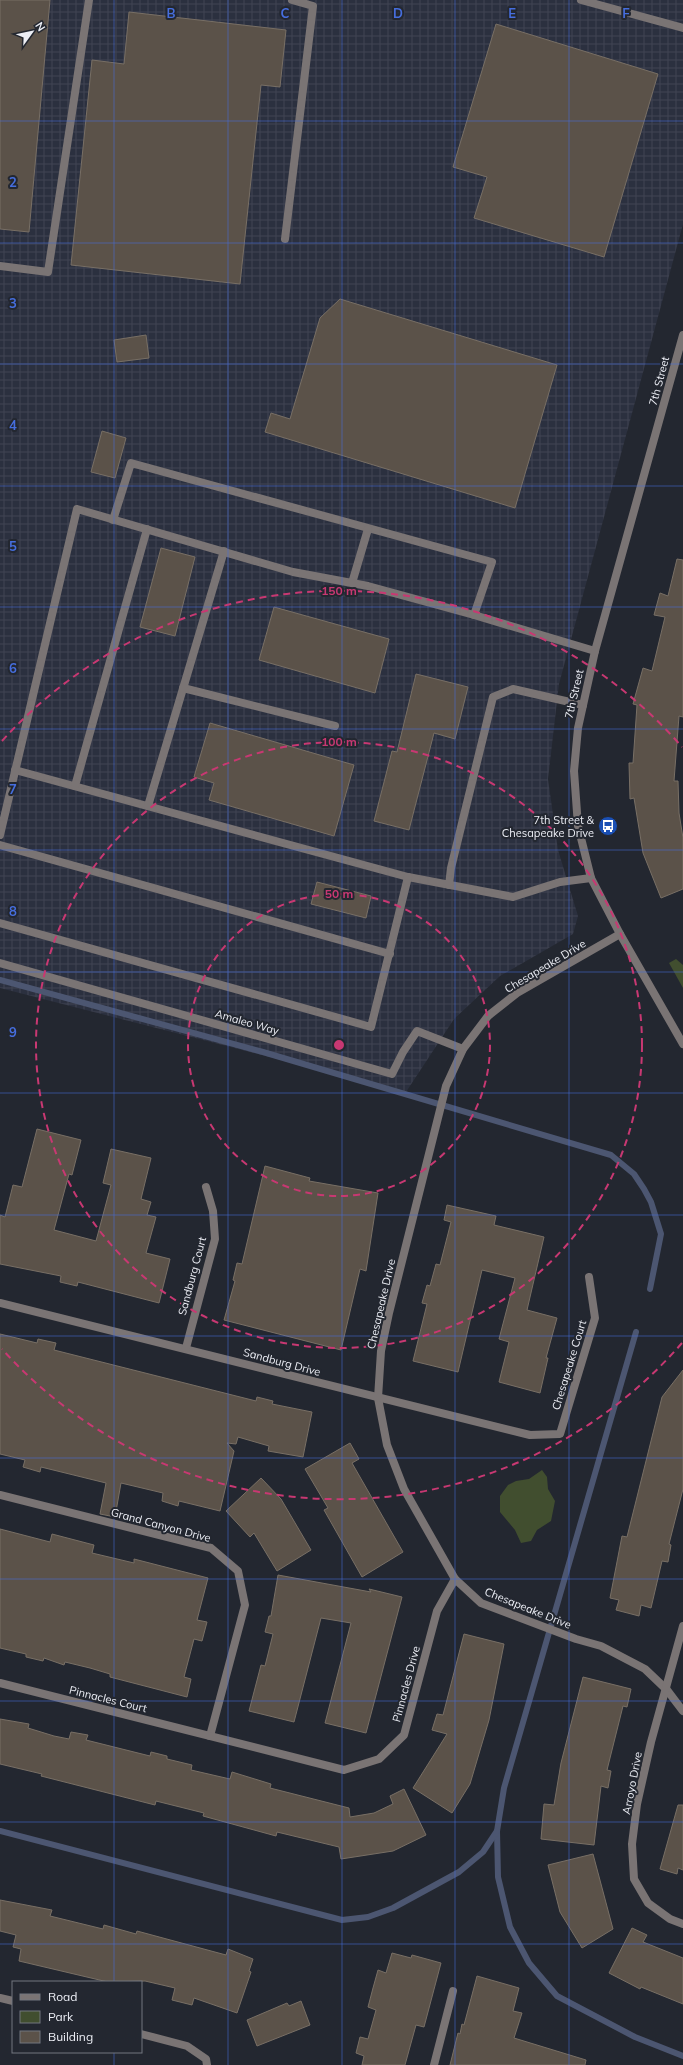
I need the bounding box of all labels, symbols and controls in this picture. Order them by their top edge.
text: B [167,5,176,21]
text: C [281,5,290,21]
text: D [393,5,403,21]
text: E [508,5,516,21]
text: F [622,5,630,21]
north arrow [12,12,52,52]
text: N [32,19,49,34]
text: 2 [9,174,17,190]
text: 3 [9,295,17,311]
street label: 7th Street [646,355,672,407]
text: 4 [9,417,17,433]
text: 5 [9,538,17,554]
text: 150 m [321,583,357,598]
text: 6 [9,660,17,676]
street label: 7th Street [562,668,586,720]
text: 100 m [321,734,357,749]
text: 7 [9,781,17,797]
place label: 7th Street & Chesapeake Drive [502,813,595,840]
bus stop icon: 7th Street & Chesapeake Drive [597,815,619,837]
text: 50 m [325,886,353,901]
text: 8 [9,903,17,919]
street label: Chesapeake Drive [502,936,588,996]
street label: Amaleo Way [213,1006,281,1038]
text: 9 [9,1024,17,1040]
centre of rings [332,1038,346,1052]
street label: Sandburg Court [175,1235,209,1317]
street label: Chesapeake Drive [364,1258,398,1350]
street label: Chesapeake Court [549,1318,589,1412]
street label: Sandburg Drive [242,1345,322,1379]
street label: Grand Canyon Drive [110,1505,212,1545]
street label: Chesapeake Drive [483,1584,573,1632]
street label: Pinnacles Drive [389,1644,423,1724]
street label: Pinnacles Court [68,1683,148,1715]
street label: Arroyo Drive [619,1750,645,1816]
legend [12,1981,142,2053]
text: Road [48,1989,77,2004]
text: Park [48,2009,74,2024]
text: Building [48,2029,93,2044]

